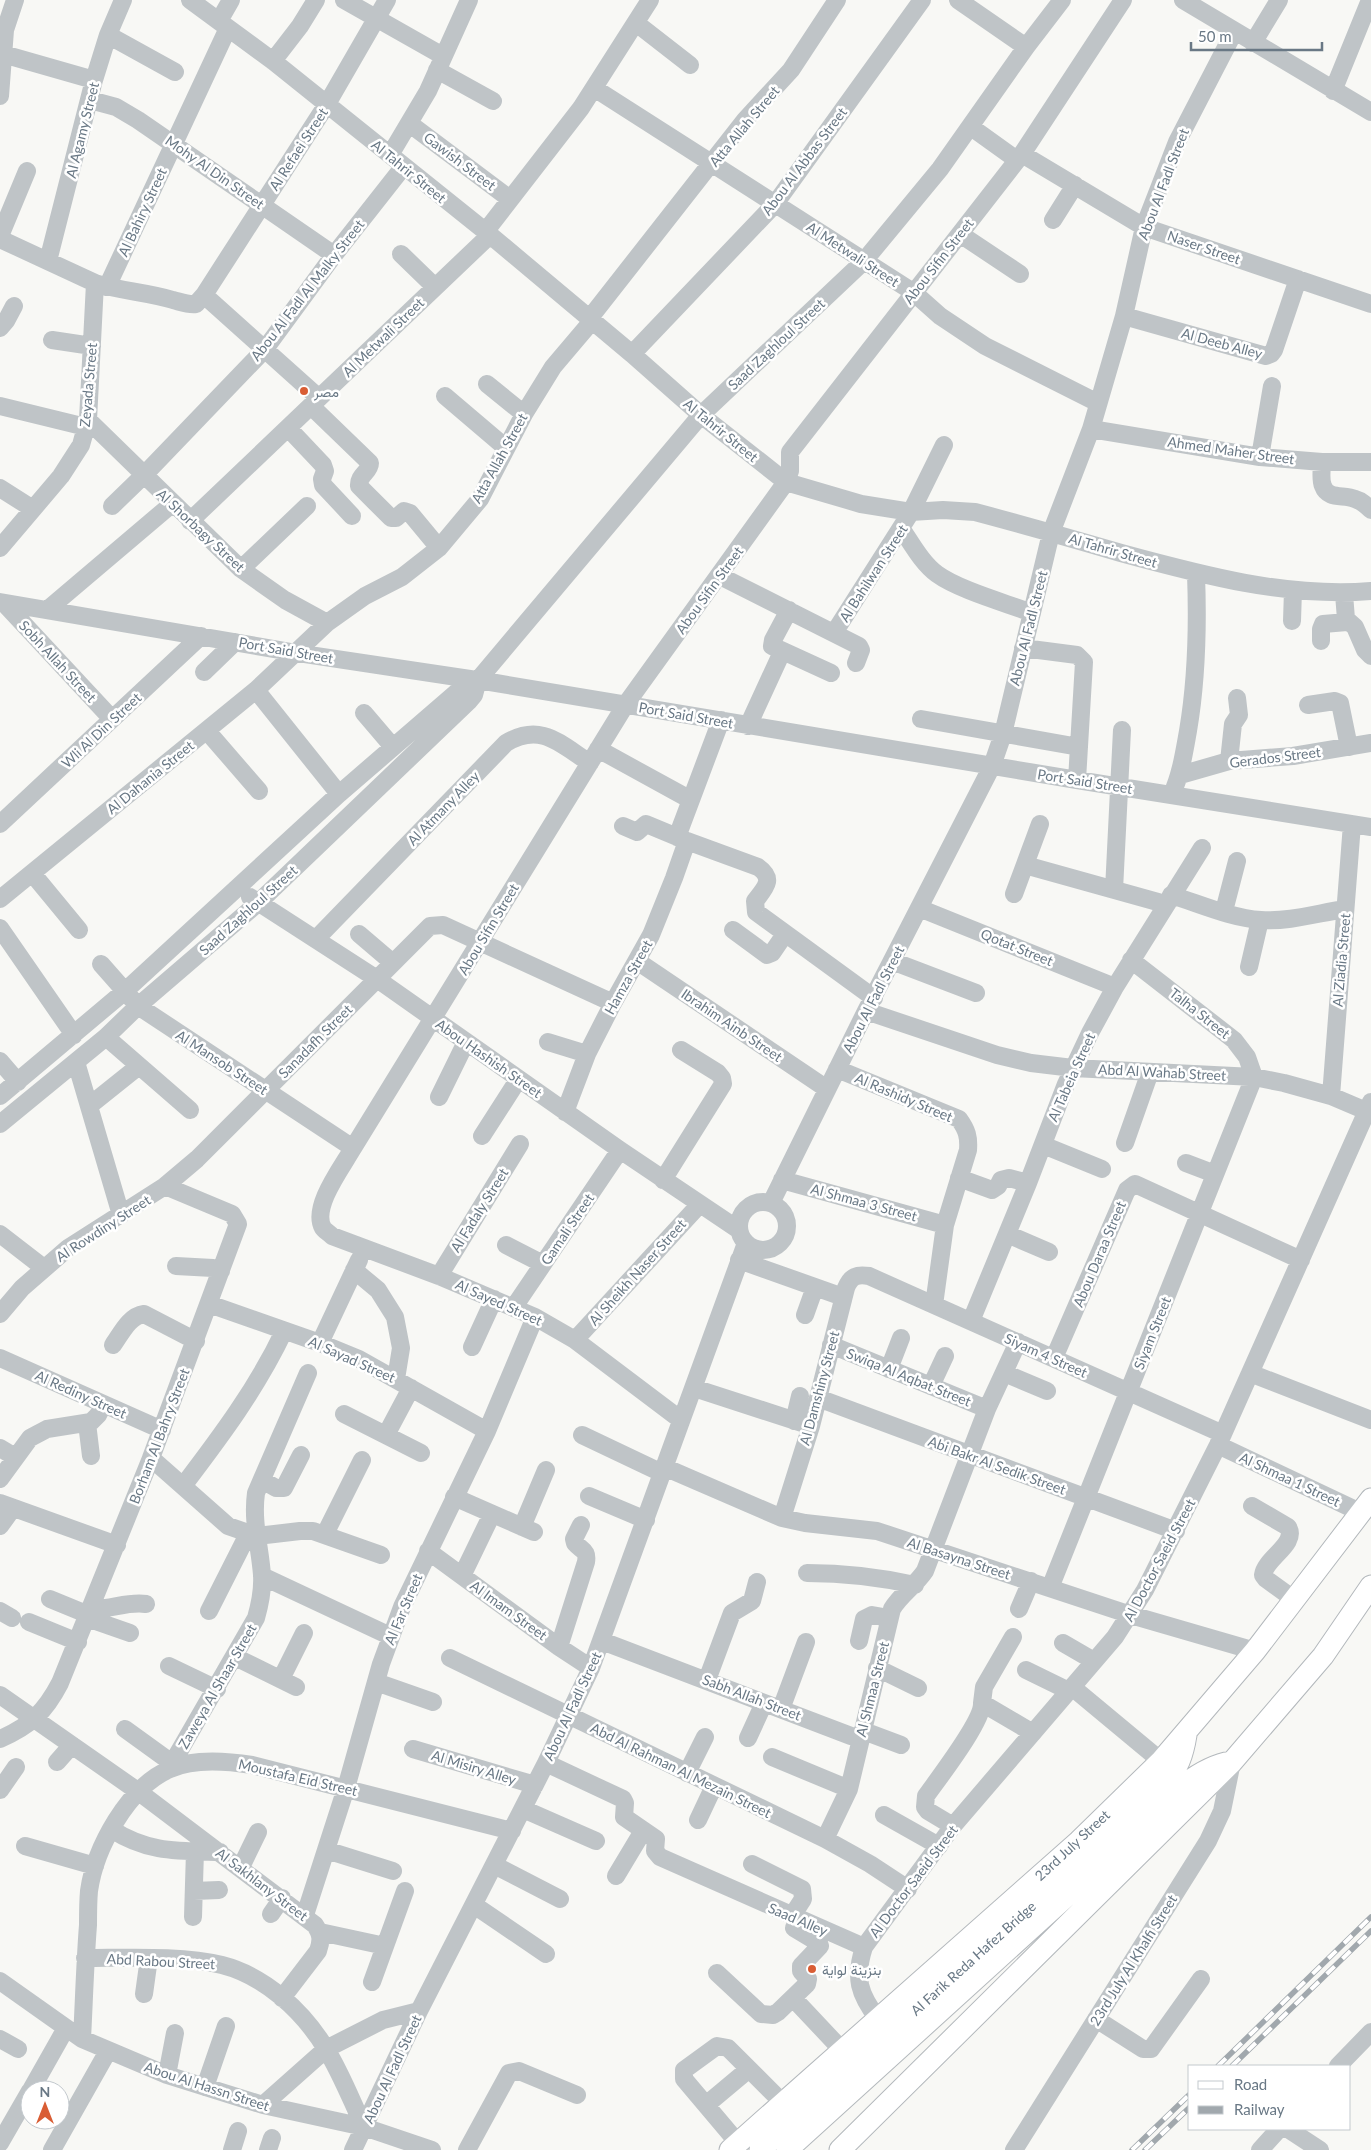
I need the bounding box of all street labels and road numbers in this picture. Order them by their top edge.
street label: Al Agamy Street [62,80,102,180]
street label: Atta Allah Street [705,82,783,170]
street label: Abou Al Abbas Street [758,104,850,218]
street label: Al Refaei Street [265,105,331,193]
street label: Abou Al Fadl Street [1134,126,1192,242]
street label: Gawish Street [421,128,499,194]
street label: Mohy Al Din Street [162,132,268,212]
street label: Al Tahrir Street [368,136,450,206]
street label: Al Bahiry Street [114,165,170,259]
street label: Abou Sifin Street [899,215,977,307]
street label: Abou Al Fadl Al Malky Street [247,216,367,364]
street label: Al Metwali Street [804,218,902,290]
street label: Naser Street [1165,227,1243,267]
street label: Al Metwali Street [339,294,427,380]
street label: Saad Zaghloul Street [724,295,828,393]
street label: Al Deeb Alley [1180,324,1265,362]
street label: Zeyada Street [76,342,100,428]
street label: Al Tahrir Street [680,395,762,465]
street label: Atta Allah Street [467,410,531,506]
street label: Ahmed Maher Street [1167,433,1295,467]
street label: Al Shorbagy Street [153,485,249,575]
street label: Al Bahilwan Street [835,521,911,625]
street label: Al Tahrir Street [1067,529,1159,571]
street label: Abou Sifin Street [672,543,746,637]
street label: Abou Al Fadl Street [1005,569,1051,687]
street label: Sobh Allah Street [16,617,100,705]
street label: Port Said Street [237,633,335,667]
street label: Wli Al Din Street [58,689,144,771]
street label: Port Said Street [637,698,735,732]
street label: Al Dahania Street [103,737,197,817]
street label: Gerados Street [1228,743,1322,771]
street label: Port Said Street [1036,765,1134,797]
street label: Al Atmany Alley [403,767,483,849]
street label: Saad Zaghloul Street [195,862,301,958]
street label: Abou Sifin Street [454,880,522,978]
street label: Al Ziadia Street [1328,913,1354,1007]
street label: Qotat Street [978,925,1056,969]
street label: Hamza Street [601,937,655,1017]
street label: Abou Al Fadl Street [839,943,907,1055]
street label: Talha Street [1166,984,1234,1042]
street label: Ibrahim Ainb Street [678,985,786,1065]
street label: Sanadafh Street [275,1001,355,1081]
street label: Abou Hashish Street [433,1015,545,1101]
street label: Al Mansob Street [173,1026,271,1098]
street label: Al Tabeia Street [1044,1030,1098,1124]
street label: Abd Al Wahab Street [1098,1060,1226,1084]
street label: Al Rashidy Street [853,1069,955,1125]
street label: Al Fadaly Street [446,1165,512,1255]
street label: Al Shmaa 3 Street [809,1180,919,1224]
street label: Gamali Street [537,1190,597,1268]
street label: Al Rowdiny Street [52,1191,154,1265]
street label: Abou Daraa Street [1069,1198,1129,1310]
street label: Al Sheikh Naser Street [585,1215,689,1329]
street label: Al Sayed Street [453,1275,545,1329]
street label: Siyam Street [1130,1294,1174,1372]
street label: Al Damshiny Street [796,1329,842,1447]
street label: Siyam 4 Street [1002,1329,1090,1381]
street label: Al Sayad Street [306,1332,398,1386]
street label: Swiqa Al Aqbat Street [844,1344,974,1410]
street label: Al Rediny Street [33,1366,129,1422]
street label: Borham Al Bahry Street [125,1366,193,1506]
street label: Abi Bakr Al Sedik Street [926,1432,1068,1498]
street label: Al Shmaa 1 Street [1237,1448,1343,1510]
street label: Al Doctor Saeid Street [1119,1496,1199,1624]
street label: Al Basayna Street [905,1533,1013,1583]
street label: Al Far Street [380,1571,426,1647]
street label: Al Imam Street [467,1576,551,1644]
street label: Zaweya Al Shaar Street [174,1621,260,1751]
street label: Al Shmaa Street [852,1640,892,1738]
street label: Abou Al Fadl Street [539,1649,605,1763]
street label: Sabh Allah Street [700,1670,804,1724]
street label: Abd Al Rahman Al Mezain Street [588,1719,774,1821]
street label: Al Misiry Alley [430,1746,519,1788]
street label: Moustafa Eid Street [237,1755,359,1799]
street label: 23rd July Street [1031,1806,1113,1884]
street label: Al Doctor Saeid Street [865,1821,961,1941]
street label: Al Sakhlany Street [213,1844,311,1924]
street label: 23rd July Al Khalfi Street [1086,1891,1180,2029]
street label: Al Farik Reda Hafez Bridge [907,1897,1039,2019]
street label: Saad Alley [766,1899,831,1939]
street label: Abd Rabou Street [106,1950,216,1972]
street label: Abou Al Fadl Street [359,2012,425,2126]
street label: Abou Al Hassn Street [142,2058,272,2114]

